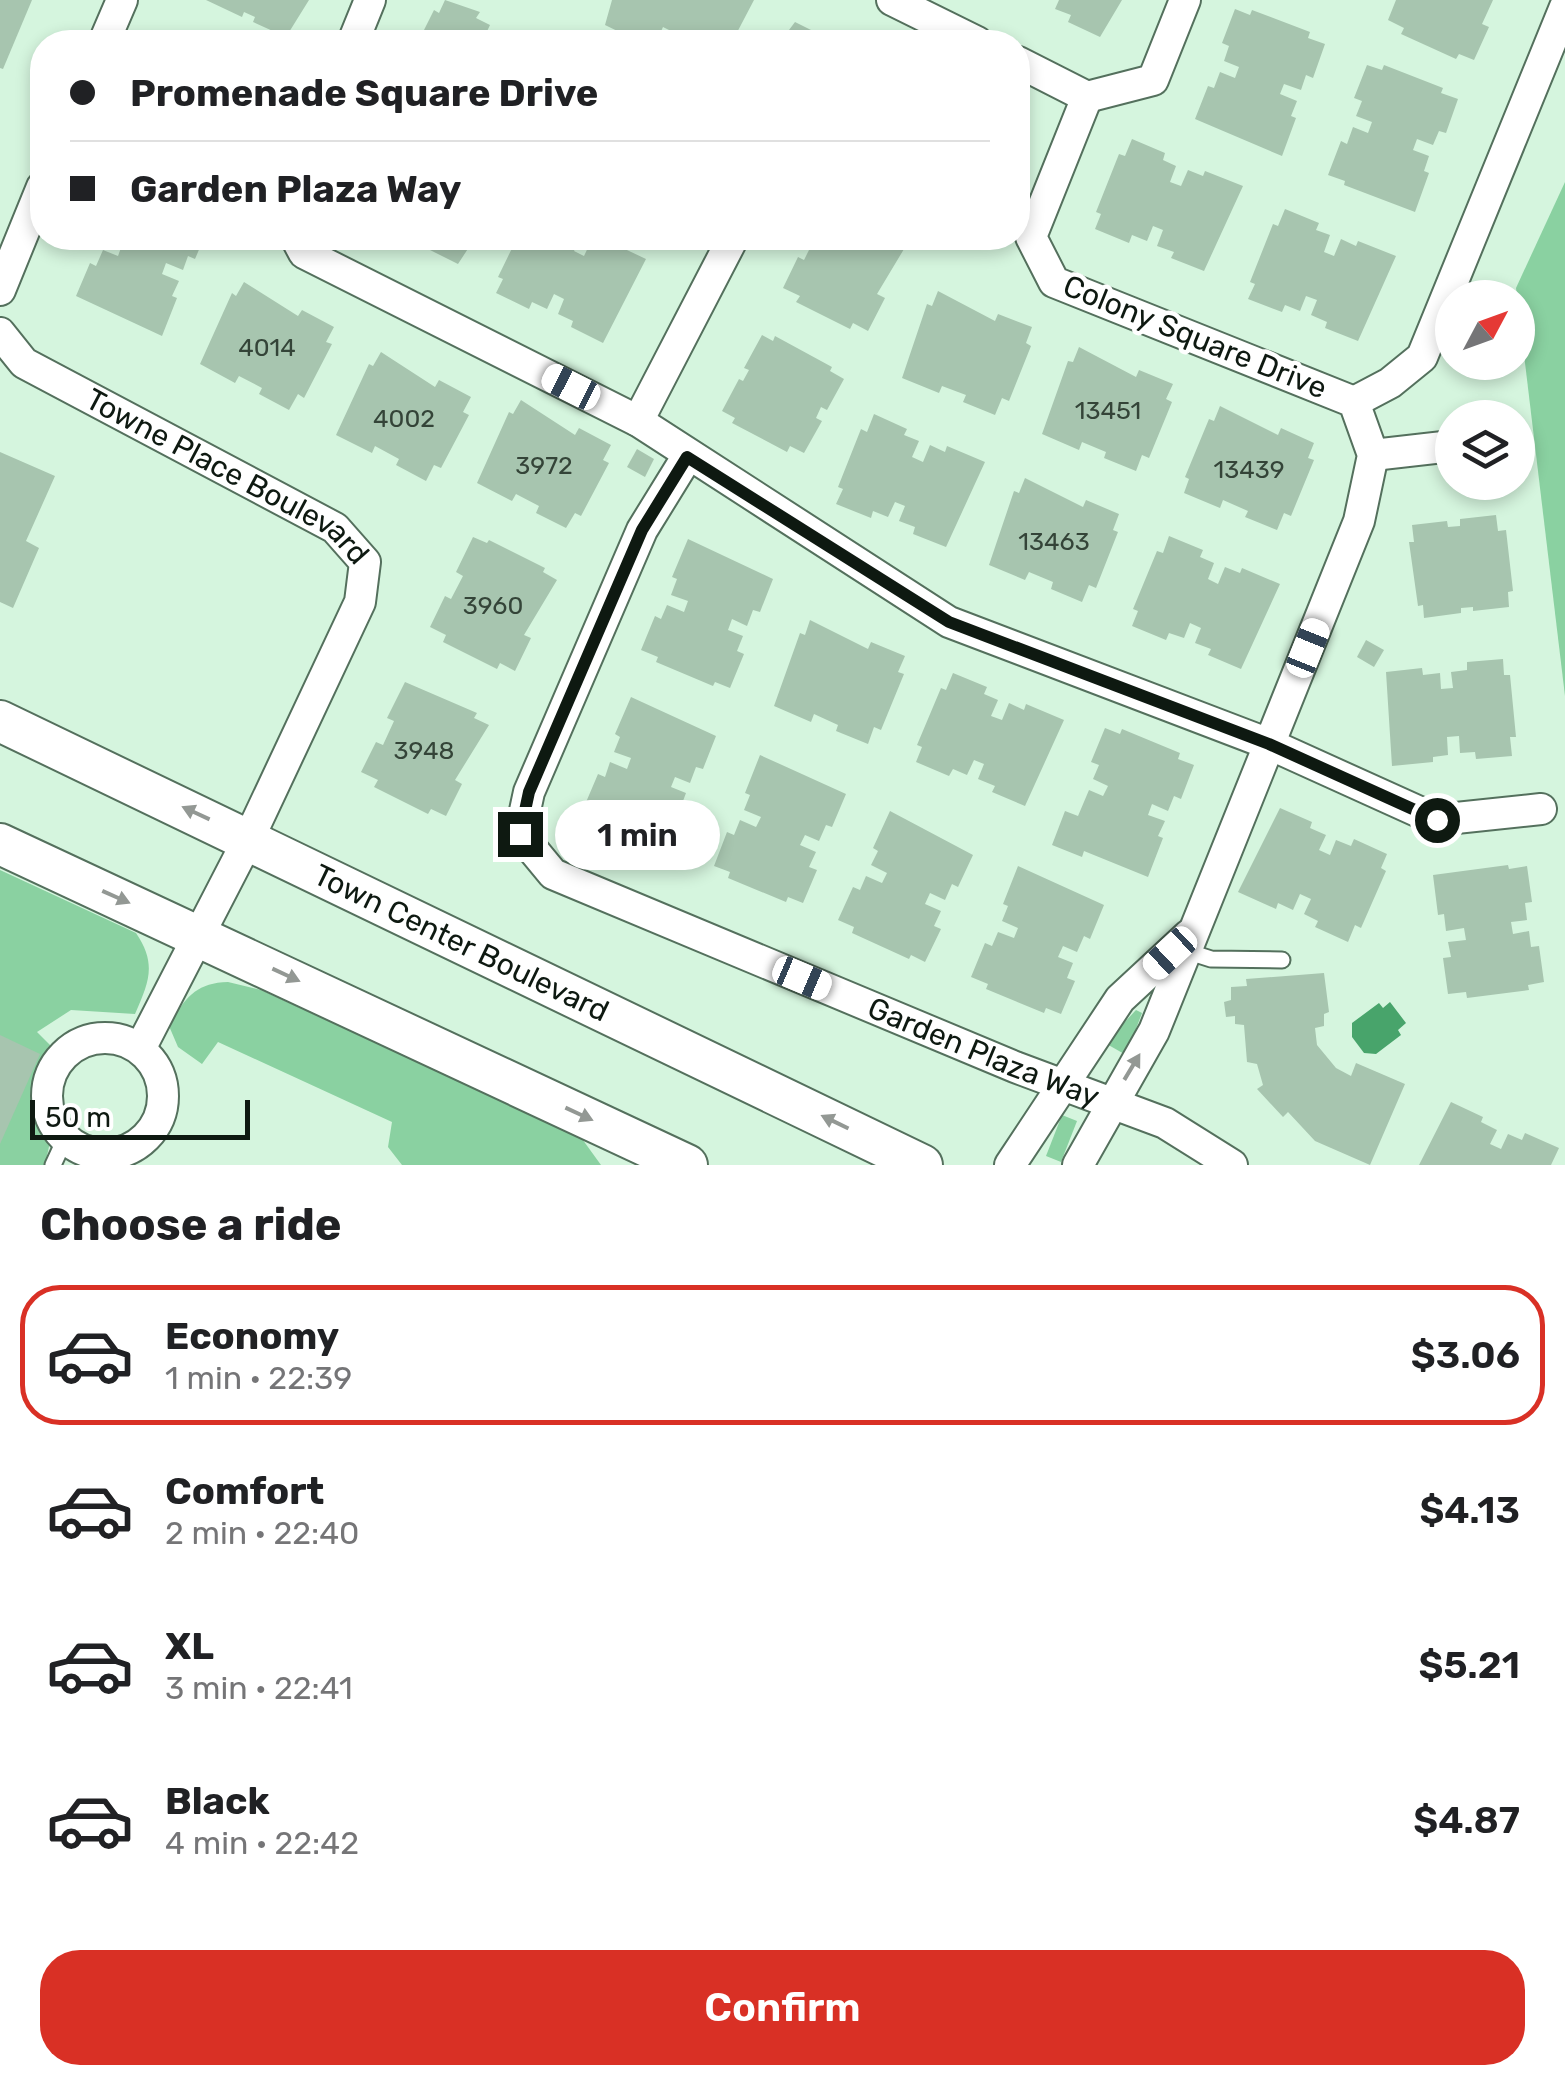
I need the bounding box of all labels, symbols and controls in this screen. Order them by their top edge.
text: Promenade Square Drive [130,70,598,116]
text: Garden Plaza Way [130,166,461,212]
street label: Colony Square Drive [1058,268,1332,406]
north arrow [1435,280,1535,380]
map controls [1435,280,1535,500]
house number: 4014 [238,333,296,362]
car [537,360,605,414]
street label: Towne Place Boulevard [80,381,377,572]
house number: 13451 [1075,396,1141,425]
button: layers [1435,400,1535,500]
house number: 4002 [373,404,435,433]
house number: 3972 [515,451,573,480]
house number: 13439 [1213,455,1285,484]
house number: 13463 [1018,527,1090,556]
house number: 3960 [463,591,523,620]
car [1283,615,1333,681]
house number: 3948 [394,736,454,765]
route start [1415,798,1460,843]
callout: 1 min [555,799,720,869]
one-way arrow [181,804,210,821]
route end [498,812,543,857]
text: 1 min [597,816,678,854]
street label: Town Center Boulevard [308,857,615,1029]
one-way arrow [101,889,131,905]
car [1138,922,1202,984]
car [769,952,835,1004]
one-way arrow [271,967,300,984]
street label: Garden Plaza Way [863,990,1104,1115]
one-way arrow [1123,1053,1141,1081]
scale bar [30,1095,250,1140]
text: 50 m [45,1101,111,1134]
one-way arrow [565,1106,594,1123]
one-way arrow [820,1114,849,1131]
text: Choose a ride [40,1198,342,1251]
icon: car [45,1310,135,1400]
text: Economy [165,1313,339,1359]
text: $3.06 [1411,1332,1520,1378]
text: 1 min · 22:39 [165,1359,352,1397]
icon: car [45,1465,135,1555]
text: Comfort [165,1468,324,1514]
text: $4.13 [1419,1487,1520,1533]
text: 2 min · 22:40 [165,1514,359,1552]
icon: car [45,1620,135,1710]
text: XL [165,1623,214,1669]
text: $5.21 [1419,1642,1520,1688]
text: 3 min · 22:41 [165,1669,353,1707]
icon: car [45,1775,135,1865]
text: Black [165,1778,270,1824]
text: $4.87 [1413,1797,1520,1843]
text: 4 min · 22:42 [165,1824,359,1862]
button: Confirm [40,1950,1525,2065]

